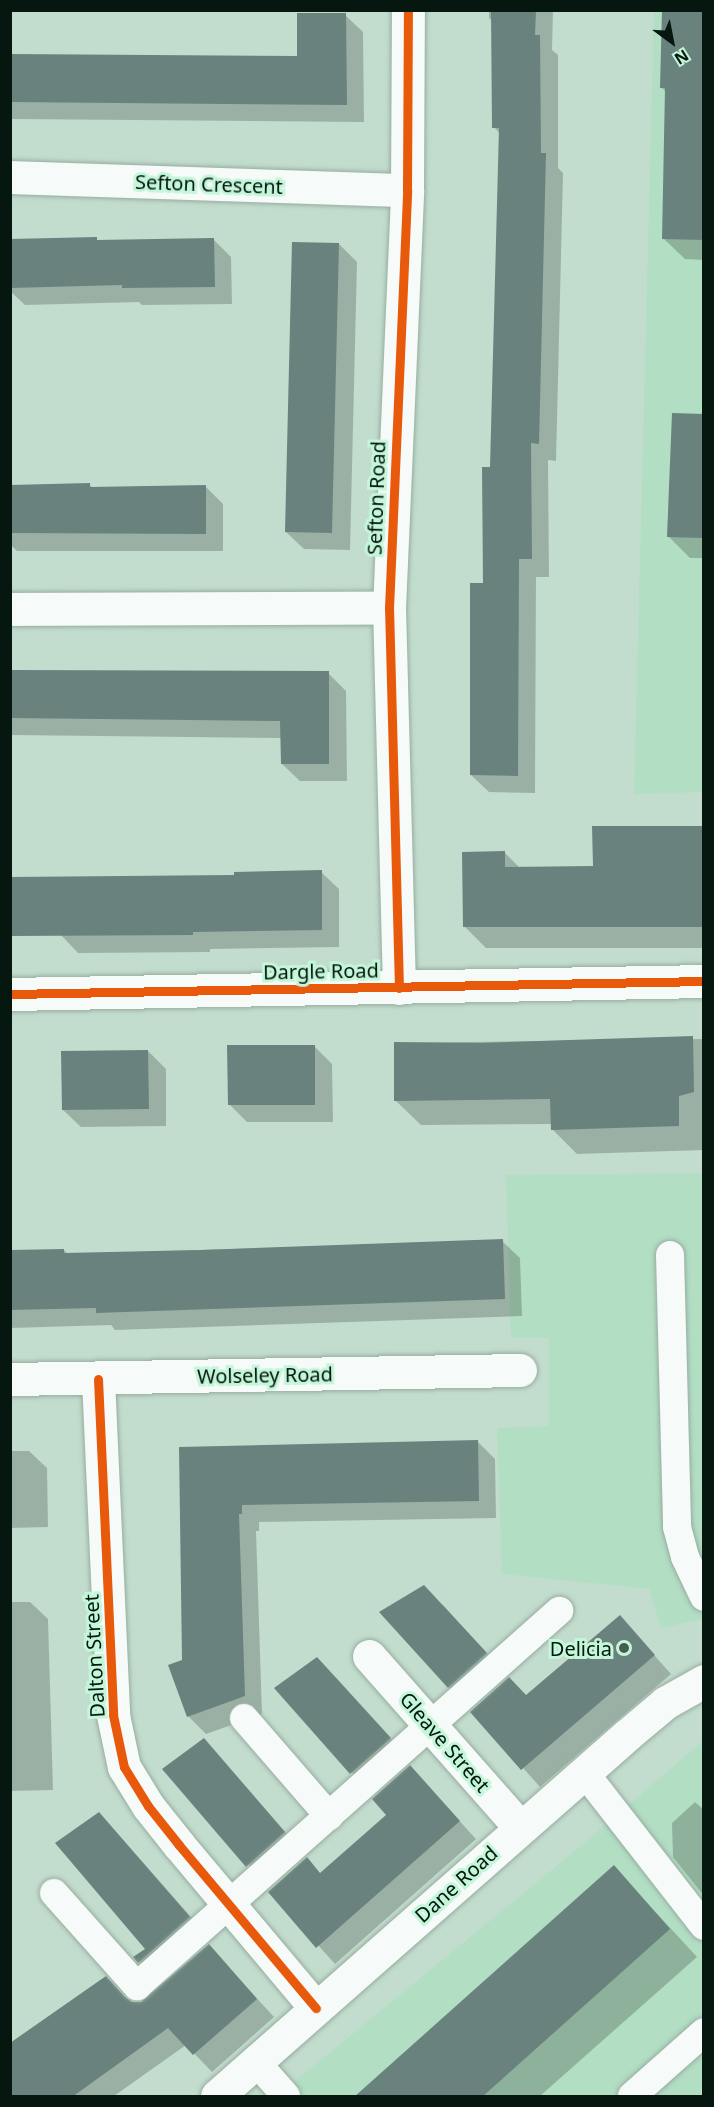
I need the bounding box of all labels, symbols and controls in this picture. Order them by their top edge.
north arrow [642,12,702,72]
text: N [670,44,693,70]
street label: Sefton Crescent [135,169,283,199]
street label: Sefton Road [362,441,390,555]
street label: Dargle Road [263,958,379,984]
street label: Wolseley Road [197,1362,333,1388]
street label: Dalton Street [79,1594,109,1718]
place label: Delicia [550,1636,612,1660]
marker: Delicia [617,1641,631,1655]
street label: Gleave Street [395,1687,495,1797]
street label: Dane Road [410,1841,502,1927]

